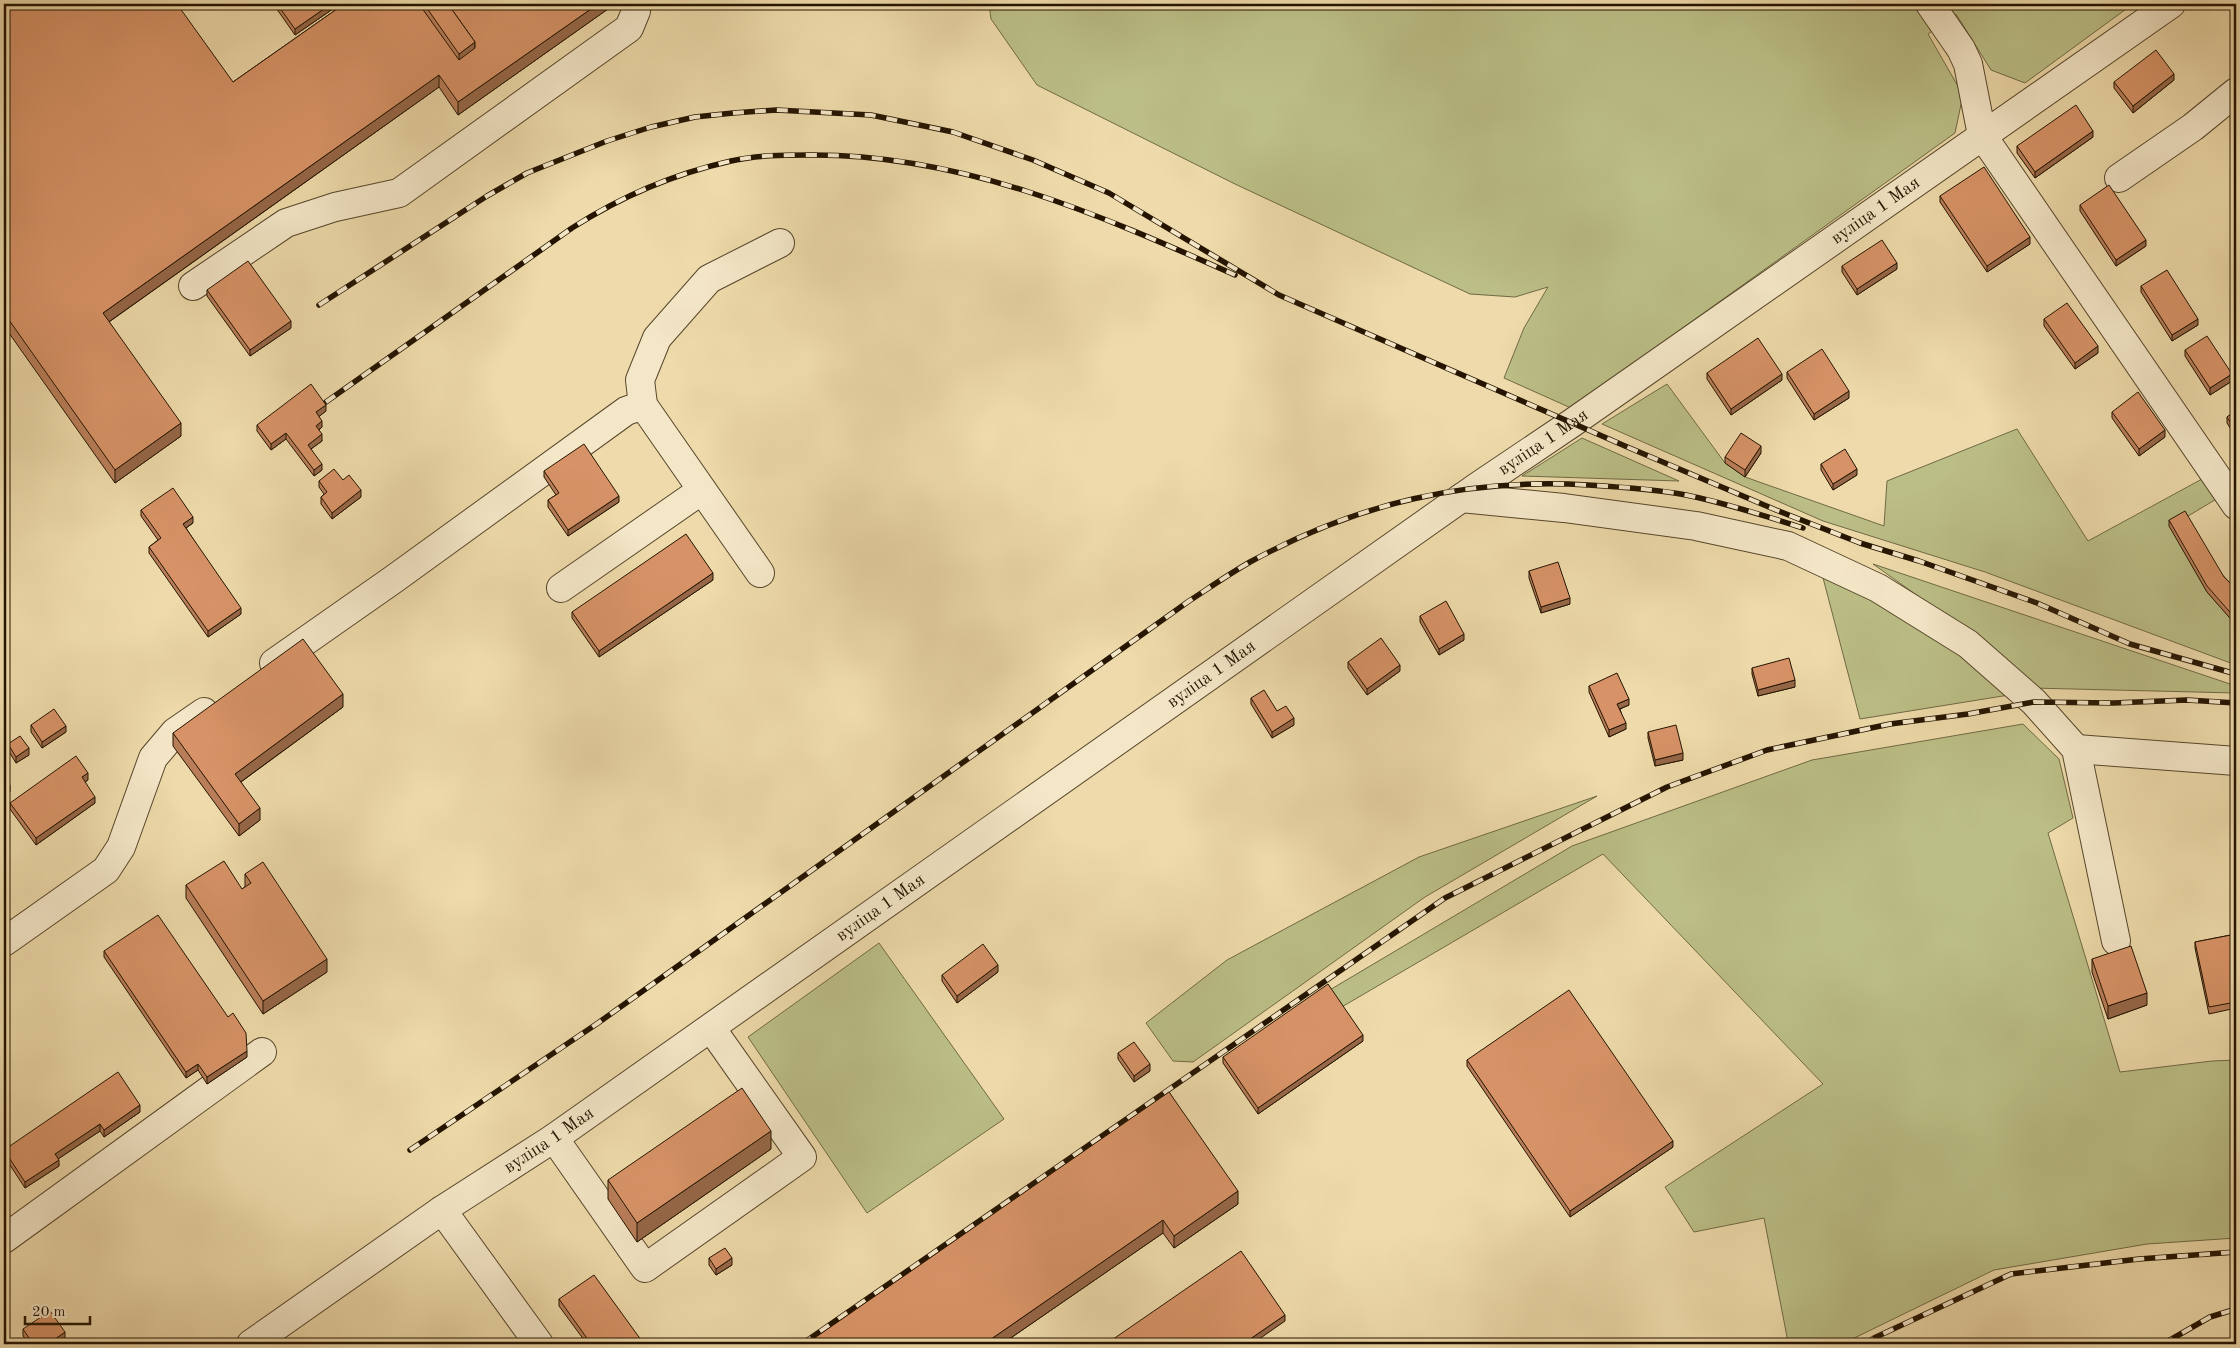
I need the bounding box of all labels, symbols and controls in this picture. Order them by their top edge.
street label: вуліца 1 Мая [1828,173,1923,248]
street label: вуліца 1 Мая [1495,406,1591,479]
street label: вуліца 1 Мая [1164,637,1259,712]
street label: вуліца 1 Мая [833,870,928,945]
street label: вуліца 1 Мая [501,1104,597,1177]
scale bar [25,1293,90,1325]
text: 20 m [32,1305,66,1320]

